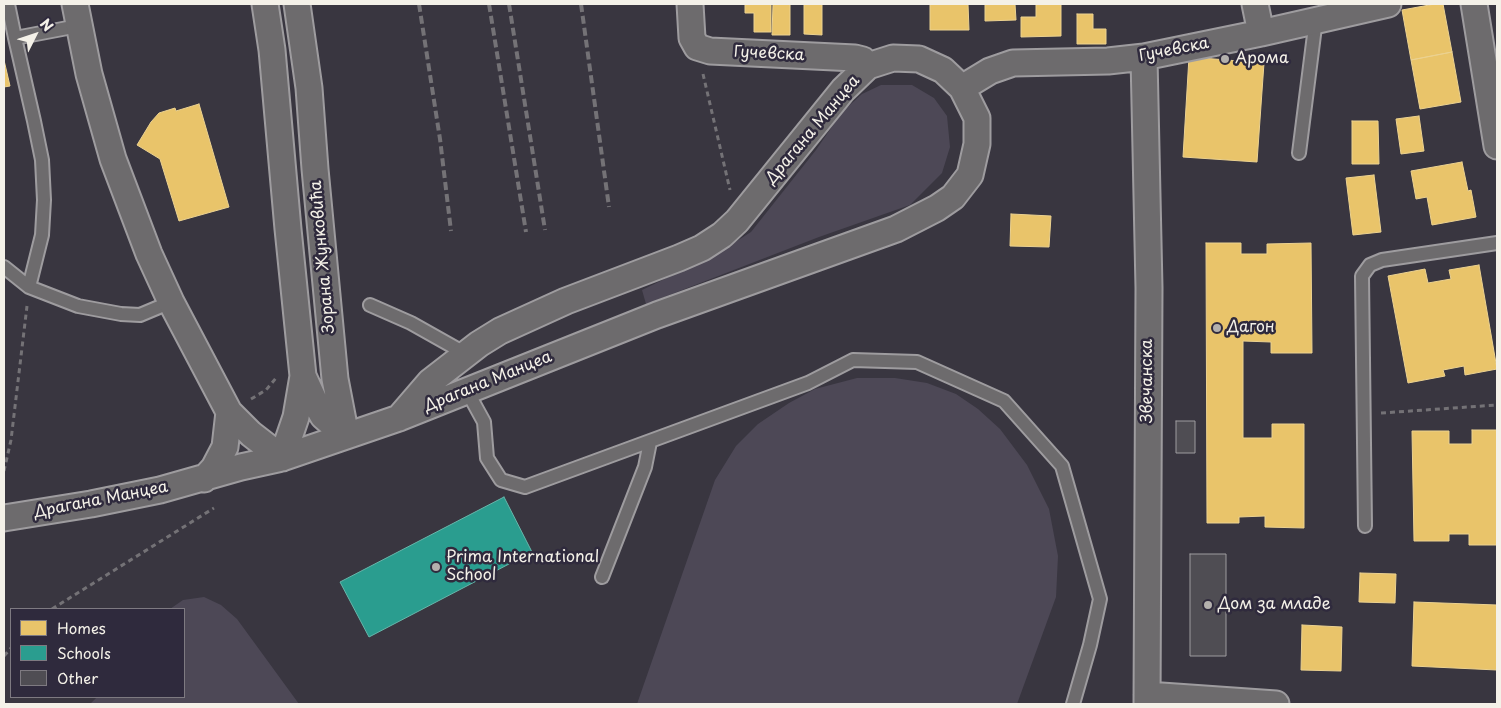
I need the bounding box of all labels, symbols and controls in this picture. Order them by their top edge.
north arrow [10,10,60,60]
text: N [35,14,58,36]
street label: Гучевска [1137,34,1211,66]
street label: Гучевска [733,43,805,65]
place label: Арома [1235,49,1289,69]
marker: Арома [1219,53,1231,65]
street label: Драгана Манцеа [762,72,864,188]
street label: Зорана Жунковића [307,180,339,334]
place label: Дагон [1227,318,1275,338]
marker: Дагон [1211,322,1223,334]
street label: Звечанска [1138,339,1158,423]
street label: Драгана Манцеа [421,348,555,416]
street label: Драгана Манцеа [32,478,170,522]
place label: Prima International School [446,548,599,586]
marker: Prima International School [430,561,442,573]
place label: Дом за младе [1218,595,1331,615]
marker: Дом за младе [1202,599,1214,611]
legend [10,608,185,698]
text: Homes [57,616,106,639]
text: Schools [57,641,111,664]
text: Other [57,666,98,689]

